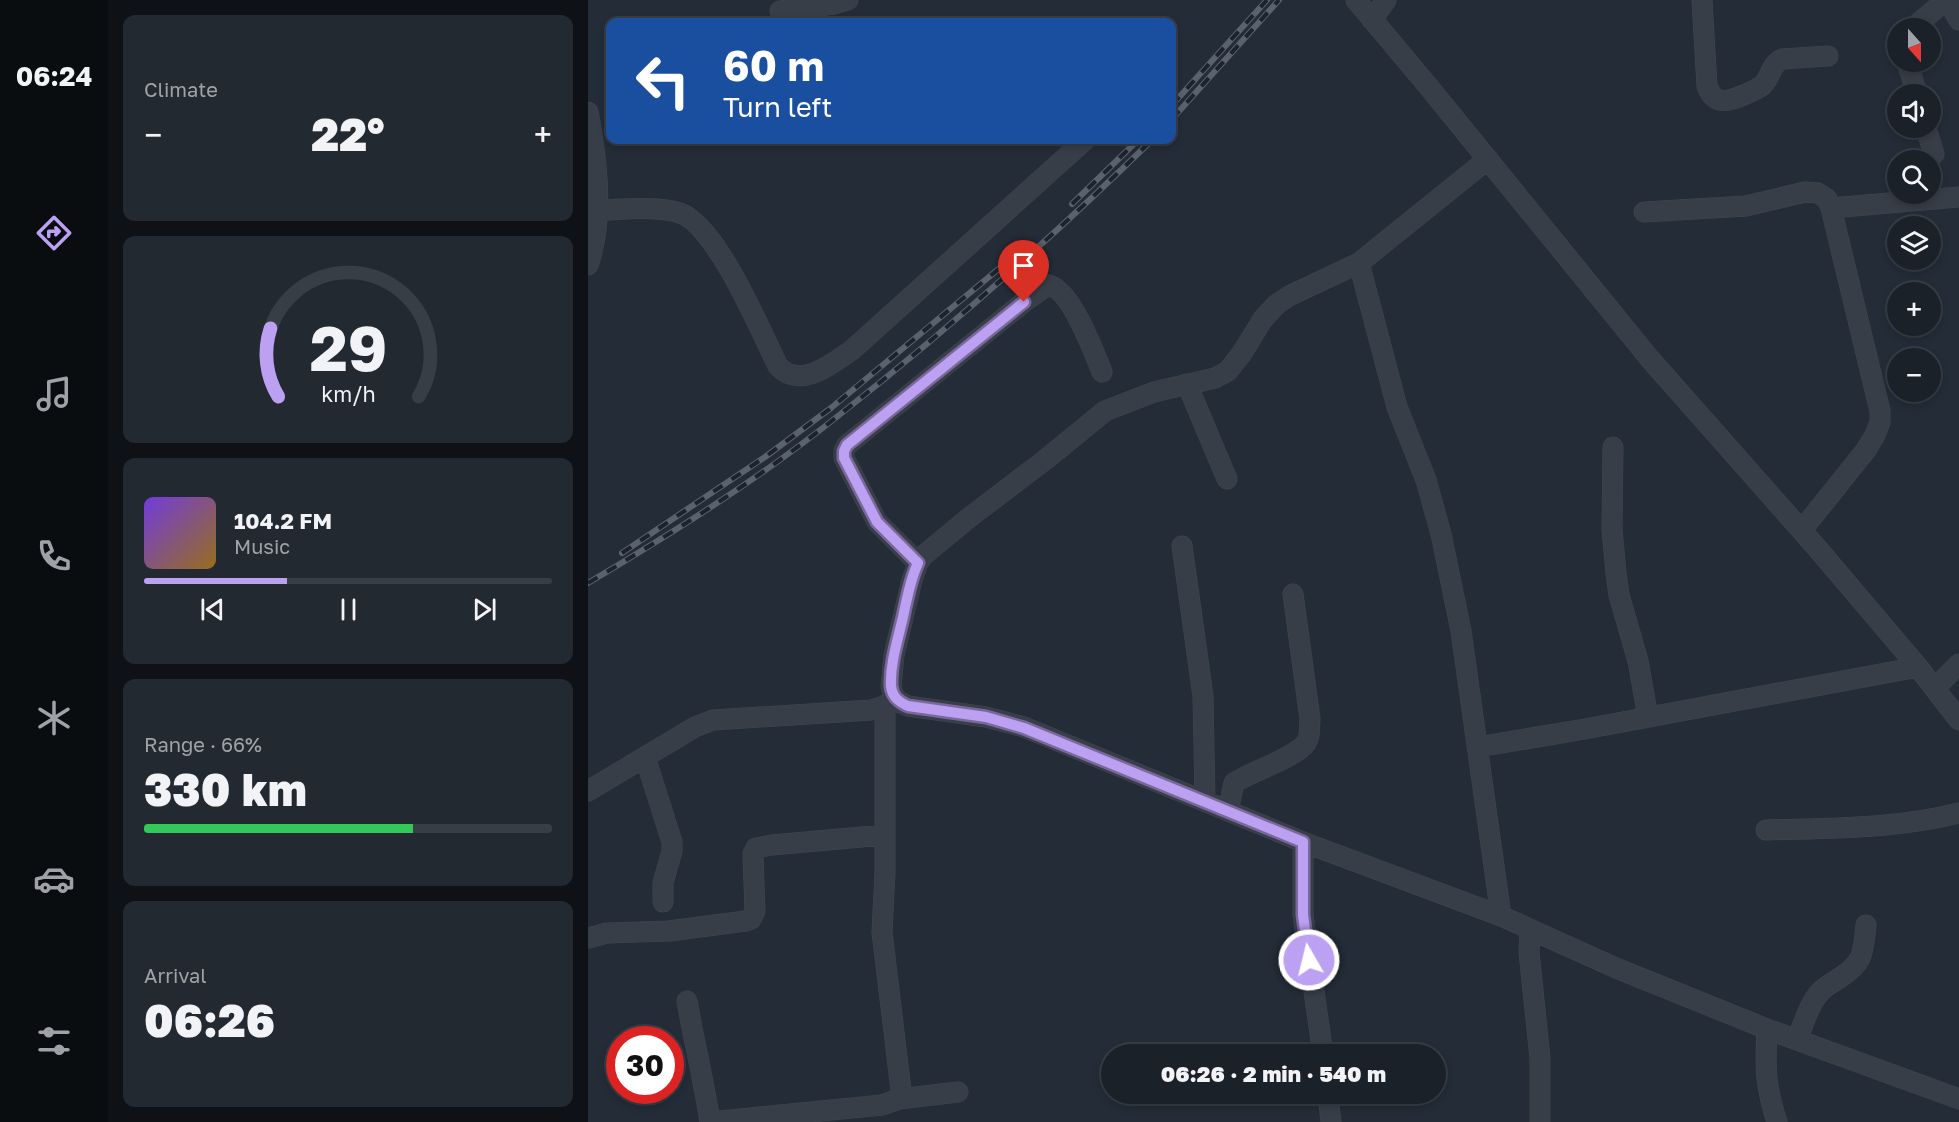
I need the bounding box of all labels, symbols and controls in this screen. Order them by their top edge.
north arrow [1887,18,1941,72]
map controls [1887,18,1941,402]
text: 60 m [723,40,824,90]
icon: left [624,42,702,120]
text: 06:24 [16,60,92,92]
text: Climate [144,77,218,101]
button: sound [1887,84,1941,138]
text: Turn left [723,91,832,123]
text: 22° [311,107,385,161]
text: − [144,115,162,154]
text: + [534,115,552,154]
button: search [1887,150,1941,204]
icon: directions [33,212,75,254]
button: layers [1887,216,1941,270]
pin [998,240,1049,302]
icon: arrive [1007,249,1040,282]
button: + [1887,282,1941,336]
text: 29 [309,310,387,385]
button: − [1887,348,1941,402]
icon: music [33,373,75,415]
text: km/h [321,381,375,407]
text: 104.2 FM [234,507,332,534]
text: Music [234,534,290,558]
icon: phone [33,535,75,577]
icon: previous [196,593,229,626]
icon: pause [332,593,365,626]
icon: next [468,593,501,626]
icon: climate [33,697,75,739]
text: Range · 66% [144,732,262,756]
text: 330 km [144,762,307,816]
icon: car [33,858,75,900]
position arrow [1277,928,1341,992]
text: Arrival [144,963,207,987]
text: 06:26 [144,993,275,1047]
icon: filters [33,1020,75,1062]
speed limit sign: 30 [606,1026,684,1104]
text: 06:26 · 2 min · 540 m [1161,1060,1386,1087]

